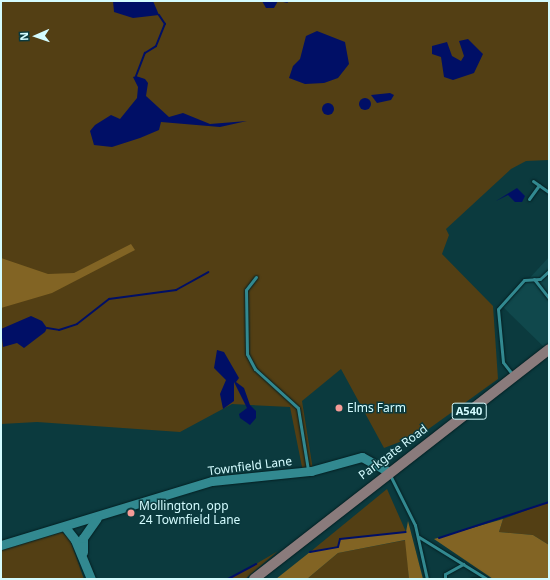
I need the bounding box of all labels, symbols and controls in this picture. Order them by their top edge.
north arrow [16,16,56,56]
text: N [16,32,31,41]
place label: Elms Farm [347,401,406,415]
road number: A540 [451,402,487,420]
marker: Elms Farm [334,403,344,413]
street label: Parkgate Road [356,421,430,483]
street label: Townfield Lane [207,454,293,478]
place label: Mollington, opp 24 Townfield Lane [139,499,240,527]
marker: Mollington, opp 24 Townfield Lane [126,508,136,518]

